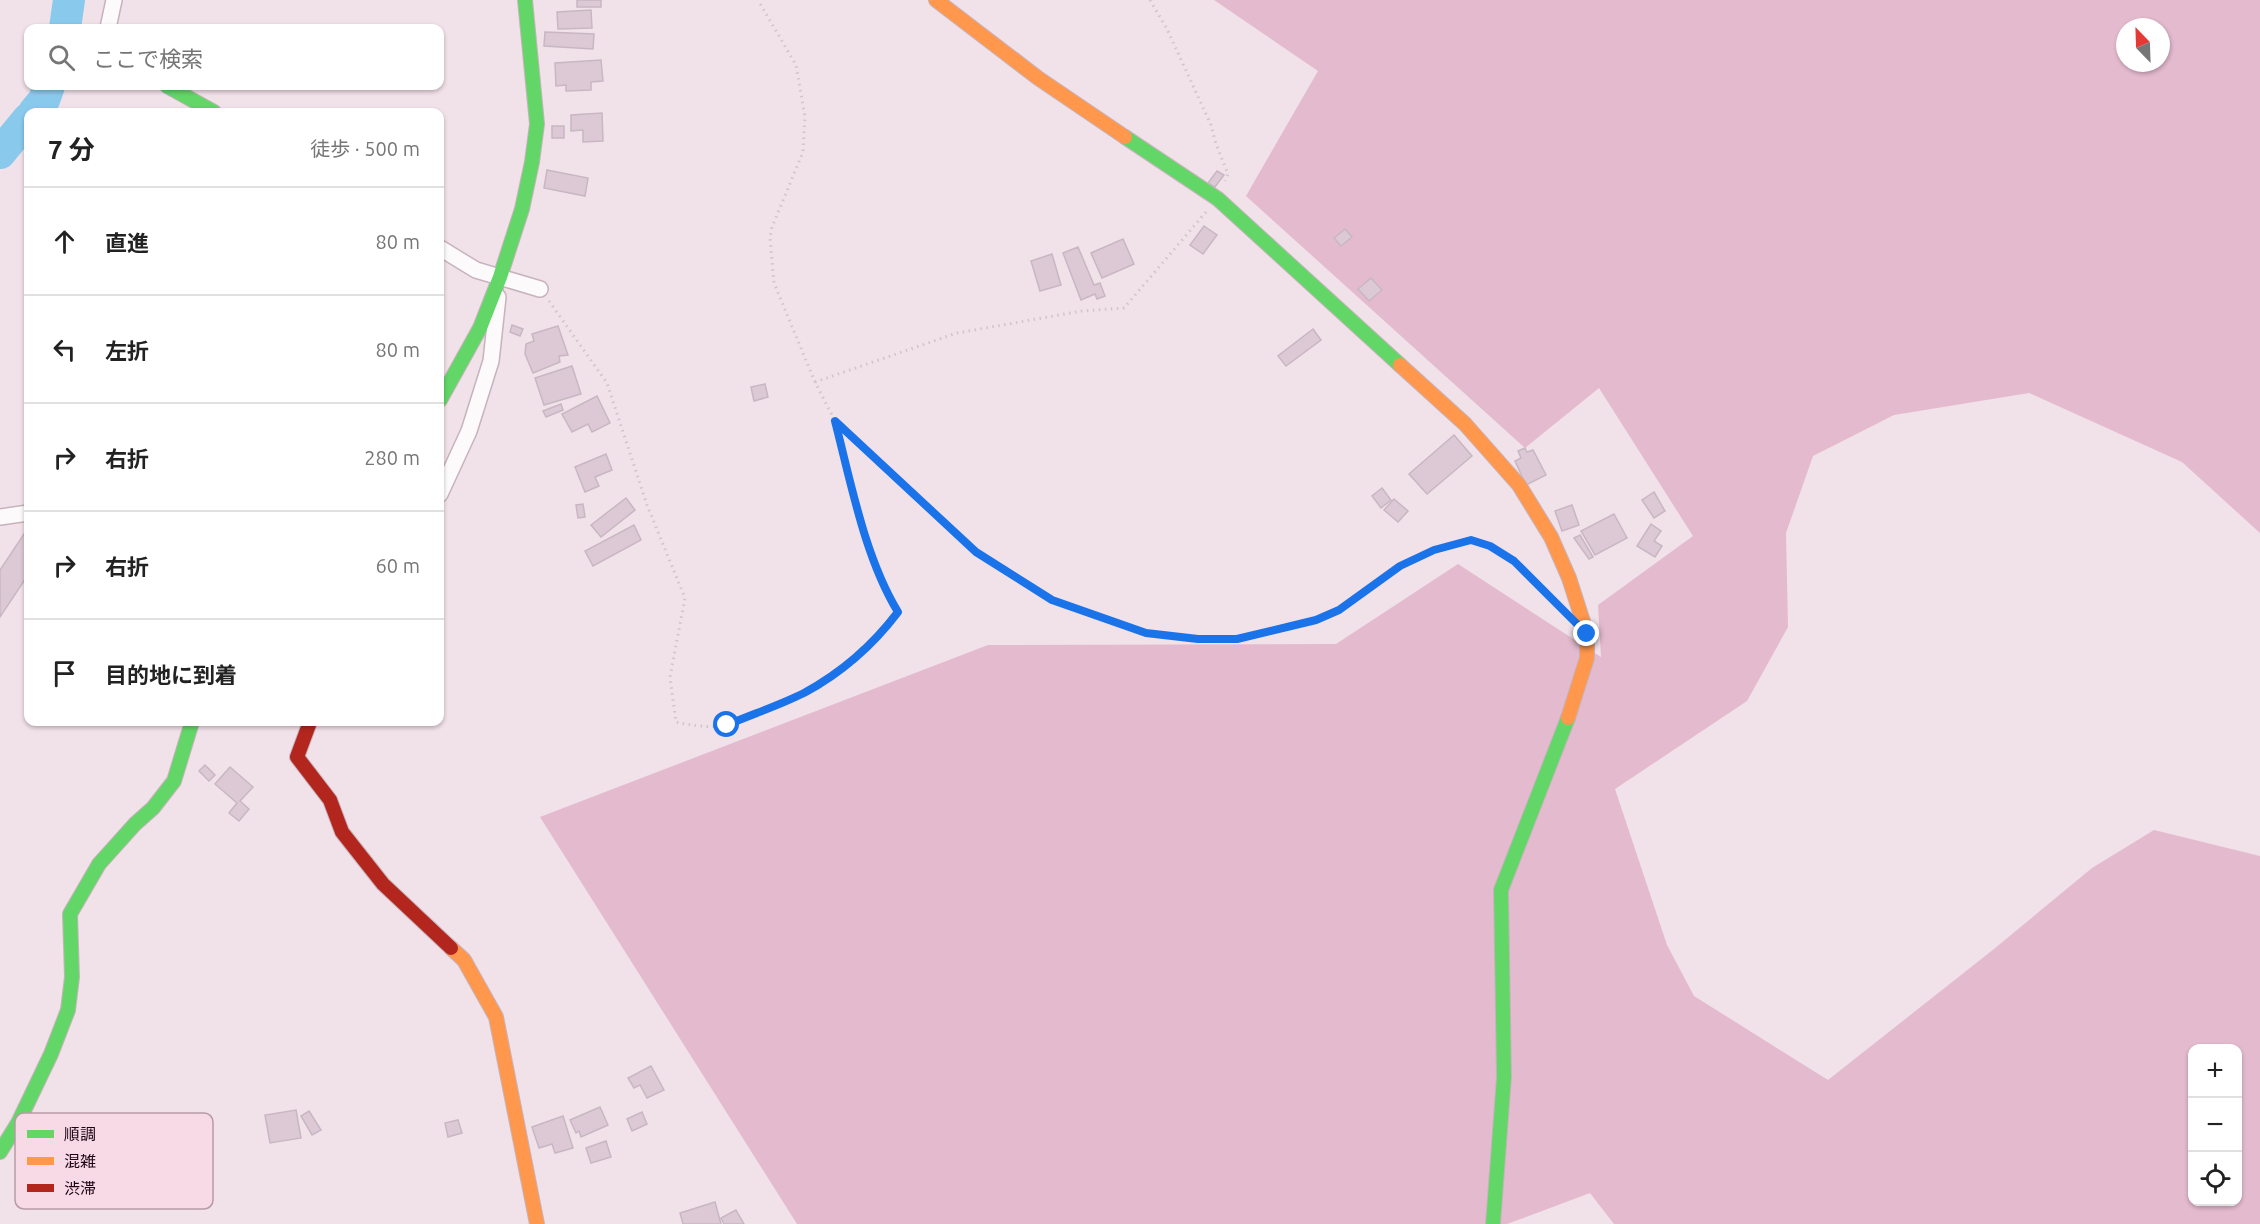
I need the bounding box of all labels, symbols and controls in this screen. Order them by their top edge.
north arrow [2116,18,2170,72]
search box [24,24,444,90]
icon: search [45,41,78,74]
text: ここで検索 [93,46,203,71]
text: 7 分 [48,135,95,164]
text: 徒歩 · 500 m [310,137,420,160]
icon: ahead [48,225,81,258]
text: 直進 [105,230,149,255]
text: 80 m [376,230,420,253]
icon: left [48,333,81,366]
text: 左折 [105,338,149,363]
text: 80 m [376,338,420,361]
icon: right [48,441,81,474]
text: 右折 [105,446,149,471]
text: 280 m [364,446,420,469]
icon: right [48,549,81,582]
text: 右折 [105,554,149,579]
text: 60 m [376,554,420,577]
route end [1573,620,1599,646]
icon: arrive [48,657,81,690]
text: 目的地に到着 [105,662,237,687]
route start [713,711,739,737]
map controls [2188,1044,2242,1206]
button: + [2188,1044,2242,1098]
button: − [2188,1098,2242,1152]
legend [15,1113,213,1209]
text: 順調 [64,1125,96,1143]
text: 混雑 [64,1152,96,1170]
button: locate [2188,1152,2242,1206]
text: 渋滞 [64,1179,96,1197]

